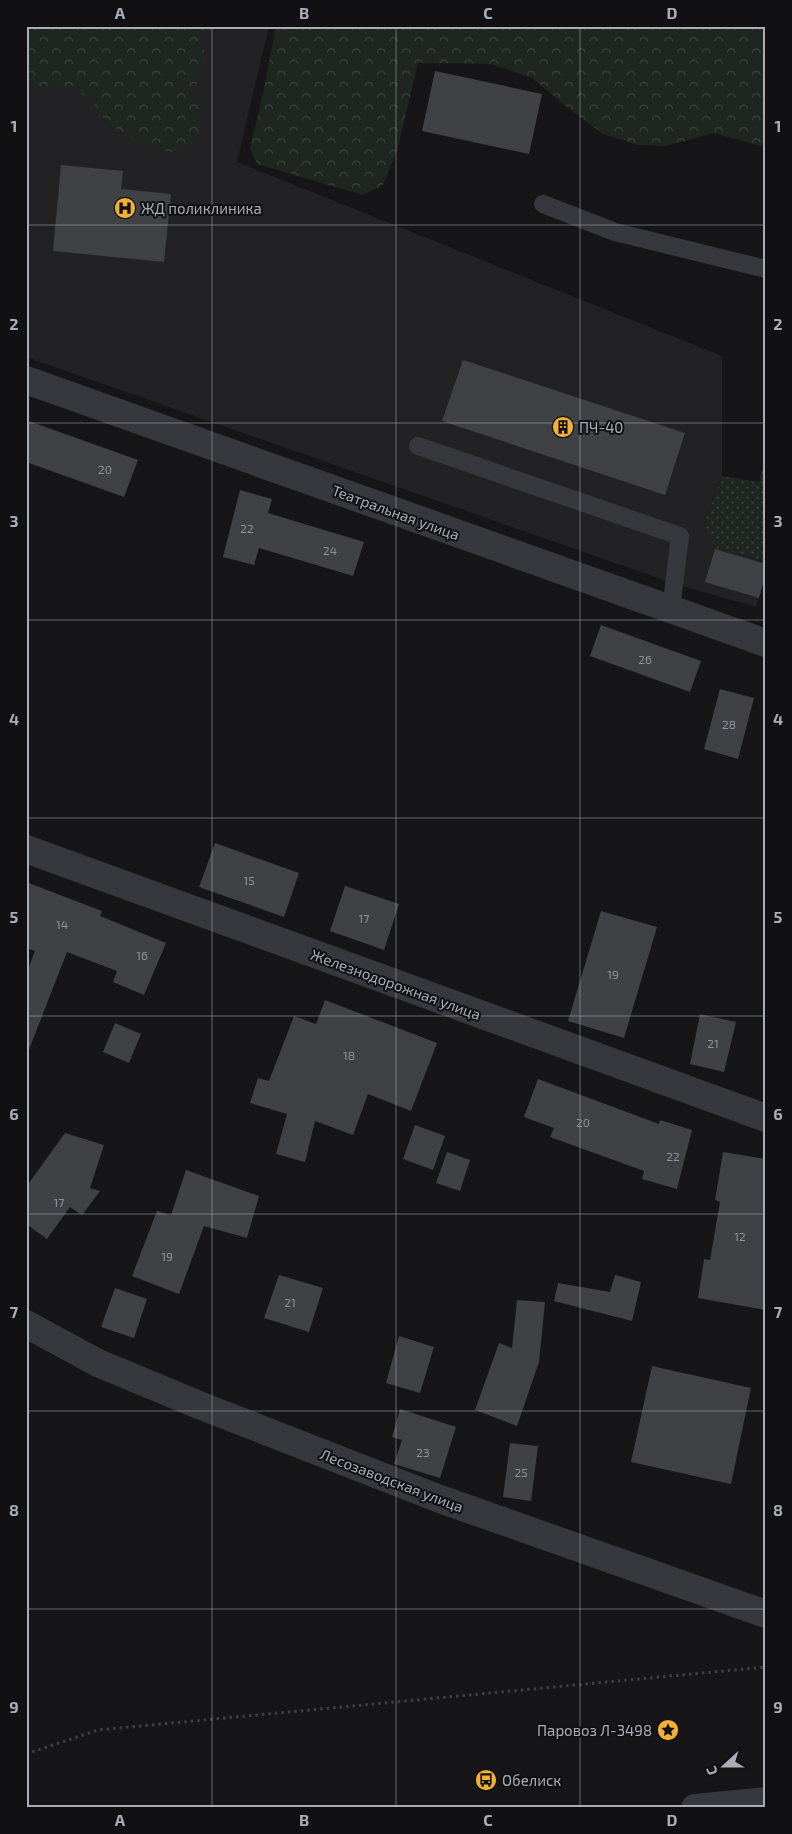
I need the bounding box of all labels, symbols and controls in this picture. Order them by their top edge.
text: A [115,3,126,22]
text: B [299,3,309,22]
text: C [483,3,493,22]
text: D [667,3,678,22]
text: 1 [11,116,17,135]
text: 1 [775,116,781,135]
hospital icon: ЖД поликлиника [113,196,137,220]
place label: ЖД поликлиника [141,199,262,217]
text: 2 [9,314,19,333]
text: 2 [773,314,783,333]
building icon: ПЧ-40 [551,415,575,439]
place label: ПЧ-40 [579,418,623,436]
house number: 20 [98,462,112,476]
street label: Театральная улица [329,481,462,544]
text: 3 [9,511,19,530]
text: 3 [773,511,783,530]
house number: 22 [240,521,254,535]
house number: 24 [323,543,337,557]
house number: 26 [638,652,652,666]
text: 4 [9,709,19,728]
text: 4 [773,709,783,728]
house number: 28 [722,717,736,731]
house number: 15 [243,873,255,887]
text: 5 [10,907,19,926]
text: 5 [774,907,783,926]
house number: 17 [359,911,369,925]
house number: 14 [56,917,68,931]
street label: Железнодорожная улица [308,945,483,1024]
house number: 16 [136,948,148,962]
house number: 19 [607,967,619,981]
house number: 21 [707,1036,719,1050]
house number: 18 [343,1048,355,1062]
text: 6 [9,1104,19,1123]
text: 6 [773,1104,783,1123]
house number: 20 [576,1115,590,1129]
house number: 22 [666,1149,680,1163]
house number: 17 [54,1195,64,1209]
house number: 12 [734,1229,746,1243]
house number: 19 [161,1249,173,1263]
house number: 21 [284,1295,296,1309]
text: 7 [10,1302,19,1321]
text: 7 [774,1302,783,1321]
street label: Лесозаводская улица [318,1444,466,1517]
house number: 23 [416,1445,430,1459]
house number: 25 [514,1465,528,1479]
text: 8 [9,1500,19,1519]
text: 8 [773,1500,783,1519]
text: 9 [9,1697,19,1716]
text: 9 [773,1697,783,1716]
place icon: Паровоз Л-3498 [656,1718,680,1742]
place label: Паровоз Л-3498 [537,1721,652,1739]
north arrow [700,1742,750,1792]
text: С [702,1764,721,1778]
bus stop icon: Обелиск [474,1768,498,1792]
place label: Обелиск [502,1771,561,1789]
text: A [115,1810,126,1829]
text: B [299,1810,309,1829]
text: C [483,1810,493,1829]
text: D [667,1810,678,1829]

